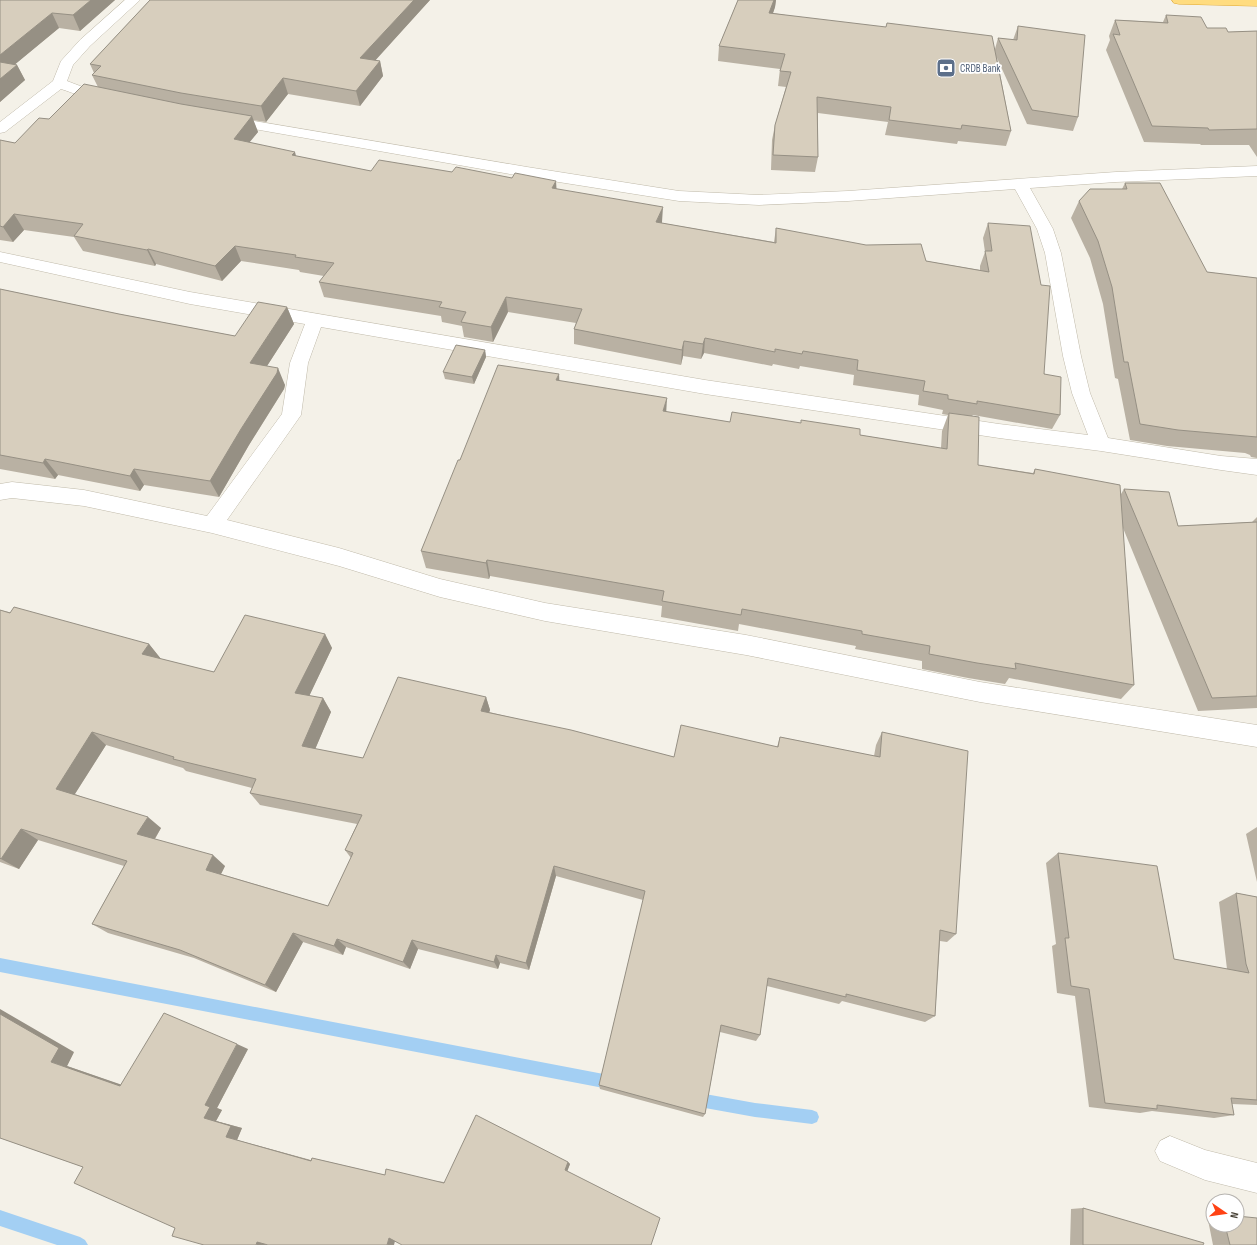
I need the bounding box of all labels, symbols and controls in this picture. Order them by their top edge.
bank icon: CRDB Bank [935,57,957,79]
place label: CRDB Bank [960,62,1001,75]
north arrow [1205,1193,1245,1233]
text: N [1227,1211,1241,1220]

